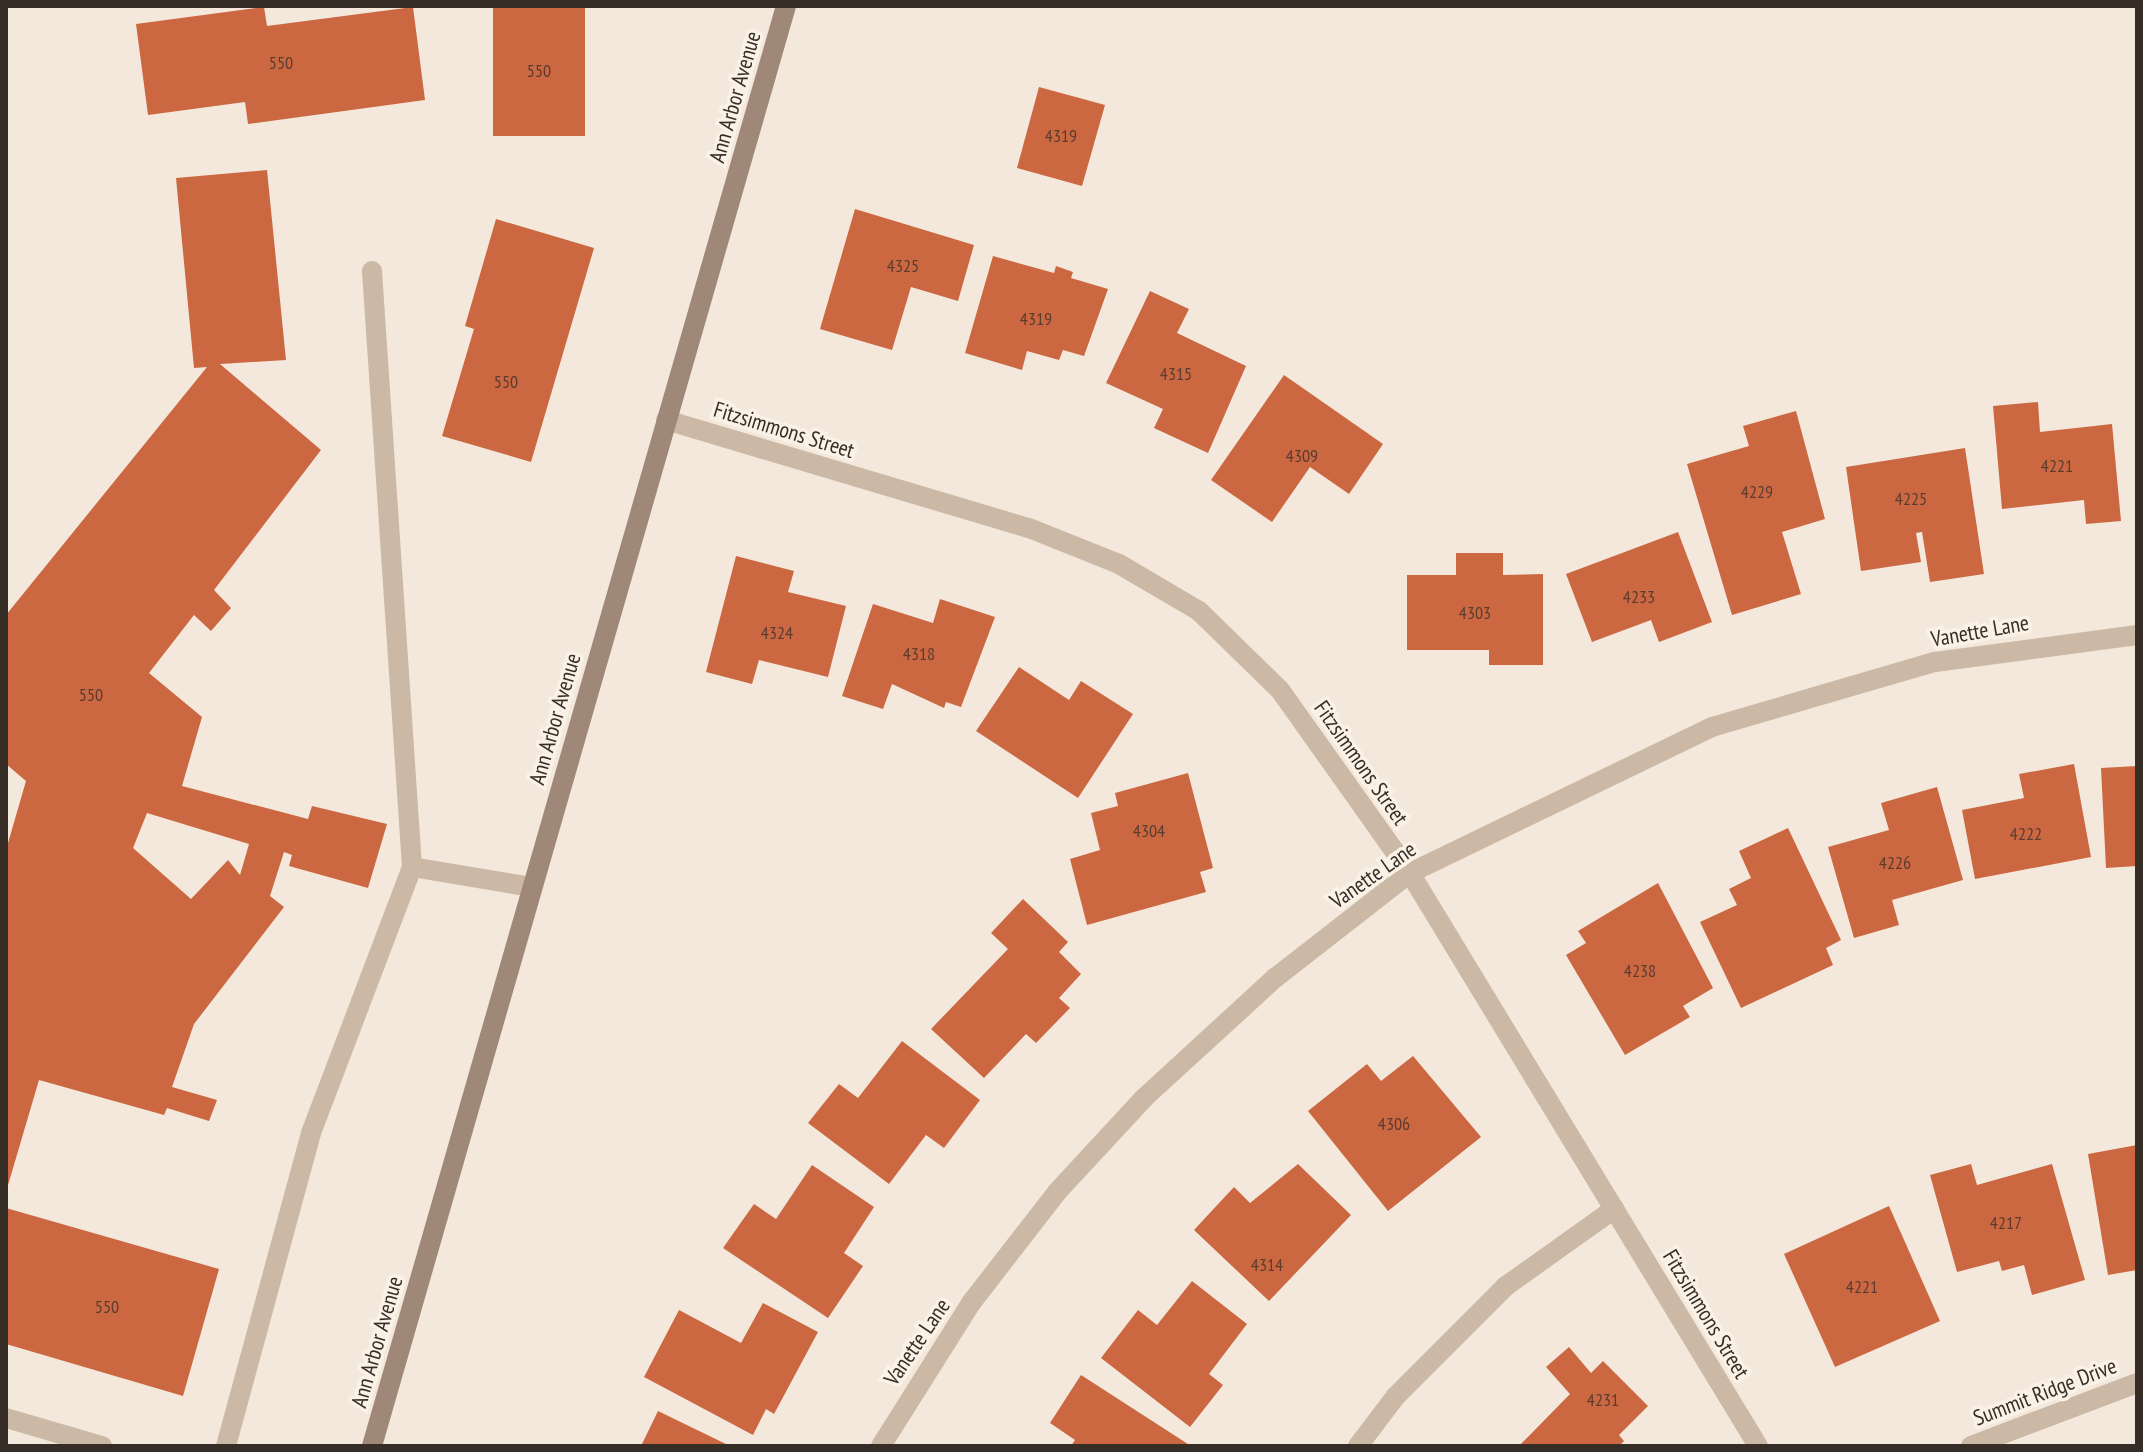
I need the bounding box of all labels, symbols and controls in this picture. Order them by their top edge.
street label: Ann Arbor Avenue [704,28,766,166]
house number: 550 [269,52,293,74]
house number: 550 [527,60,551,82]
house number: 4319 [1045,125,1077,147]
house number: 4325 [887,255,919,277]
house number: 4319 [1020,308,1052,330]
house number: 4315 [1160,363,1192,385]
house number: 550 [494,371,518,393]
street label: Fitzsimmons Street [711,396,857,464]
house number: 4309 [1286,445,1318,467]
house number: 4221 [2041,455,2073,477]
house number: 4229 [1741,481,1773,503]
house number: 4225 [1895,488,1927,510]
house number: 4233 [1623,586,1655,608]
house number: 4303 [1459,602,1491,624]
street label: Vanette Lane [1929,609,2031,653]
house number: 4324 [761,622,793,644]
house number: 4318 [903,643,935,665]
street label: Ann Arbor Avenue [524,650,586,788]
house number: 550 [79,684,103,706]
street label: Fitzsimmons Street [1308,696,1414,830]
house number: 4304 [1133,820,1165,842]
house number: 4222 [2010,823,2042,845]
street label: Vanette Lane [1325,836,1421,914]
house number: 4226 [1879,852,1911,874]
house number: 4238 [1624,960,1656,982]
house number: 4306 [1378,1113,1410,1135]
house number: 4217 [1990,1212,2022,1234]
street label: Fitzsimmons Street [1657,1245,1755,1383]
house number: 4314 [1251,1254,1283,1276]
street label: Ann Arbor Avenue [346,1273,408,1411]
house number: 4221 [1846,1276,1878,1298]
street label: Vanette Lane [878,1294,956,1390]
house number: 550 [95,1296,119,1318]
street label: Summit Ridge Drive [1970,1353,2120,1431]
house number: 4231 [1587,1389,1619,1411]

